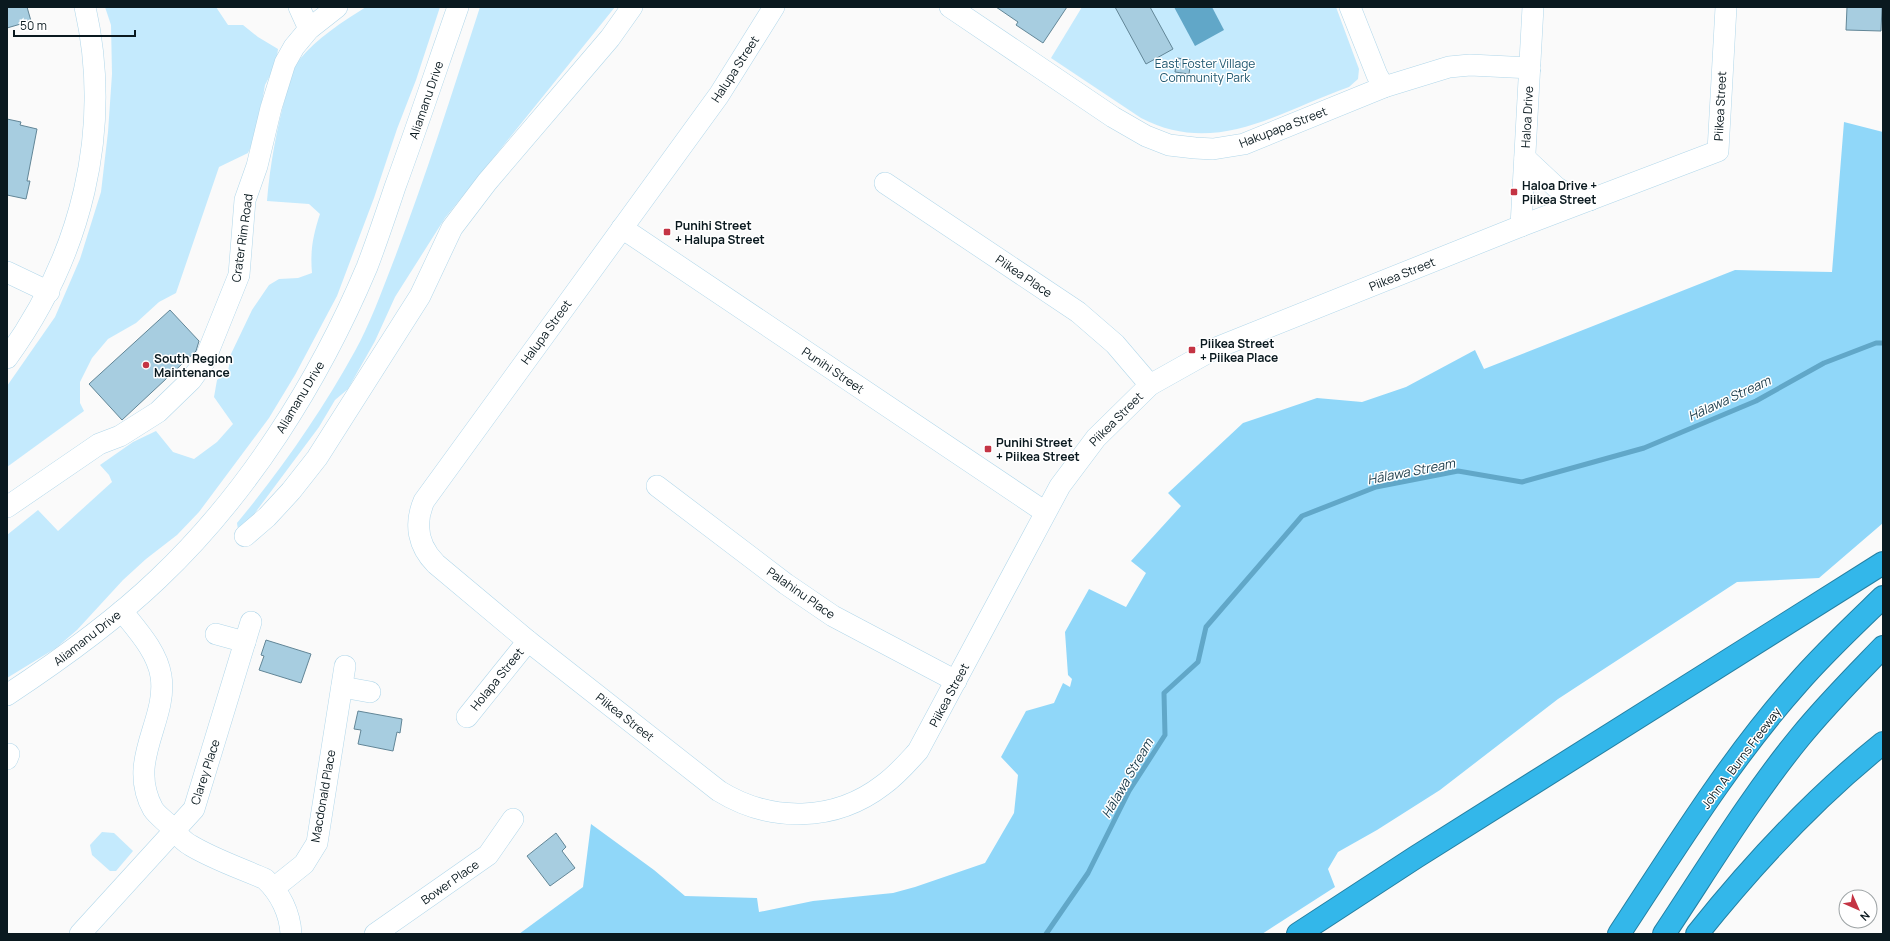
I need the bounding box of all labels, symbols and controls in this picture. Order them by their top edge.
scale bar [14,12,135,38]
text: 50 m [20,17,47,34]
street label: Halupa Street [707,32,763,106]
park label: East Foster Village Community Park [1155,55,1255,86]
street label: Aliamanu Drive [405,59,447,141]
street label: Piikea Street [1710,70,1730,141]
street label: Haloa Drive [1517,86,1537,148]
street label: Hakupapa Street [1236,102,1330,152]
place label: Haloa Drive + Piikea Street [1522,177,1597,208]
marker: Haloa Drive + Piikea Street [1509,187,1519,197]
street label: Crater Rim Road [227,193,257,283]
place label: Punihi Street + Halupa Street [675,217,765,248]
marker: Punihi Street + Halupa Street [662,227,672,237]
street label: Piikea Place [992,251,1056,301]
street label: Piikea Street [1366,253,1438,295]
street label: Halupa Street [517,296,575,368]
place label: Piikea Street + Piikea Place [1200,335,1278,366]
street label: Punihi Street [798,343,868,397]
marker: Piikea Street + Piikea Place [1187,345,1197,355]
place label: South Region Maintenance [154,350,233,381]
street label: Aliamanu Drive [272,358,328,436]
marker: South Region Maintenance [141,360,151,370]
water label: Hālawa Stream [1685,371,1774,425]
street label: Piikea Street [1085,388,1147,450]
place label: Punihi Street + Piikea Street [996,434,1080,465]
marker: Punihi Street + Piikea Street [983,444,993,454]
water label: Hālawa Stream [1366,453,1457,488]
street label: Palahinu Place [763,563,839,623]
street label: Aliamanu Drive [50,606,124,670]
street label: Holapa Street [466,644,528,714]
street label: Piikea Street [925,660,973,730]
street label: Piikea Street [592,689,658,745]
street label: John A. Burns Freeway [1697,703,1785,812]
water label: Hālawa Stream [1097,734,1158,821]
street label: Clarey Place [186,737,224,807]
street label: Macdonald Place [306,748,340,844]
street label: Bower Place [418,856,482,908]
north arrow [1838,889,1878,929]
text: N [1857,908,1874,925]

